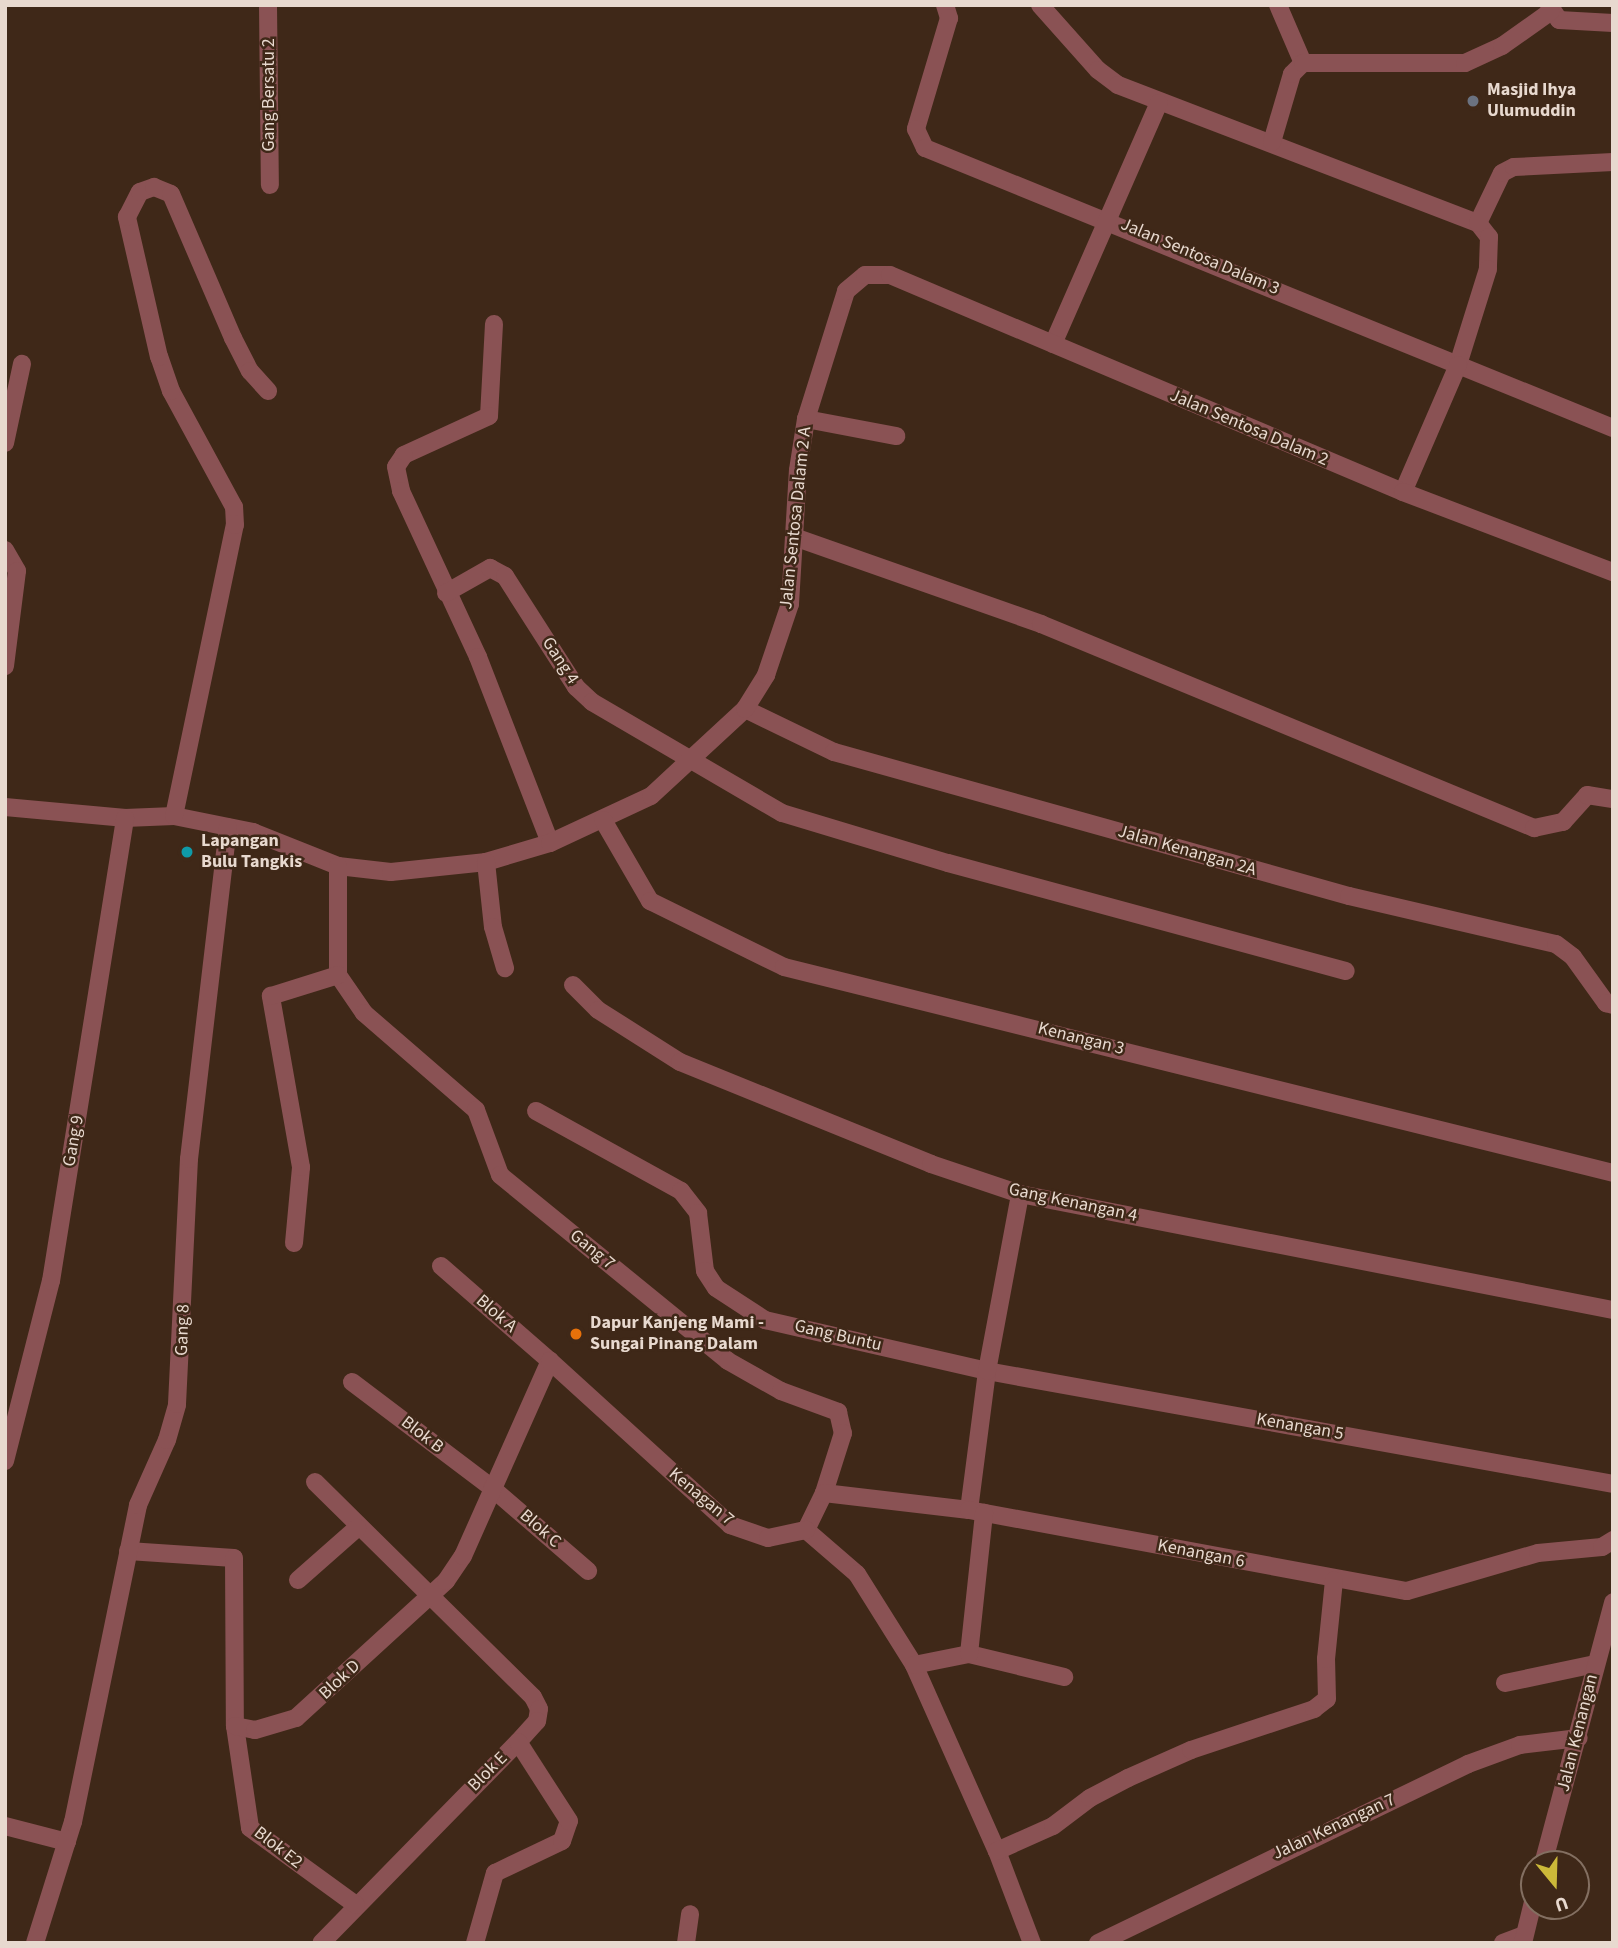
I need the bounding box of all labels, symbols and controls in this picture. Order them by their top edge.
street label: Gang Bersatu 2 [258,38,280,152]
place label: Masjid Ihya Ulumuddin [1487,80,1576,122]
marker: Masjid Ihya Ulumuddin [1465,93,1481,109]
street label: Jalan Sentosa Dalam 3 [1117,214,1283,300]
street label: Jalan Sentosa Dalam 2 [1166,385,1332,471]
street label: Jalan Sentosa Dalam 2 A [776,426,816,610]
street label: Gang 4 [537,633,583,689]
street label: Jalan Kenangan 2A [1115,821,1259,881]
place label: Lapangan Bulu Tangkis [201,831,302,874]
marker: Lapangan Bulu Tangkis [179,844,195,860]
street label: Kenangan 3 [1036,1018,1126,1060]
street label: Gang 9 [59,1114,89,1168]
street label: Gang Kenangan 4 [1007,1179,1139,1227]
street label: Gang 7 [565,1225,619,1275]
street label: Blok A [471,1290,521,1338]
street label: Gang 8 [171,1304,195,1356]
place label: Dapur Kanjeng Mami - Sungai Pinang Dalam [590,1313,764,1356]
street label: Gang Buntu [792,1315,884,1357]
marker: Dapur Kanjeng Mami - Sungai Pinang Dalam [568,1326,584,1342]
street label: Kenangan 5 [1255,1409,1345,1445]
street label: Blok B [396,1412,448,1458]
street label: Kenagan 7 [664,1464,738,1530]
street label: Blok C [515,1505,565,1553]
street label: Kenangan 6 [1156,1535,1246,1573]
street label: Blok D [315,1656,365,1704]
street label: Jalan Kenangan [1553,1672,1603,1794]
street label: Blok E [464,1748,512,1796]
street label: Jalan Kenangan 7 [1269,1789,1399,1865]
street label: Blok E2 [249,1822,307,1874]
north arrow [1520,1850,1590,1920]
text: U [1551,1889,1572,1918]

